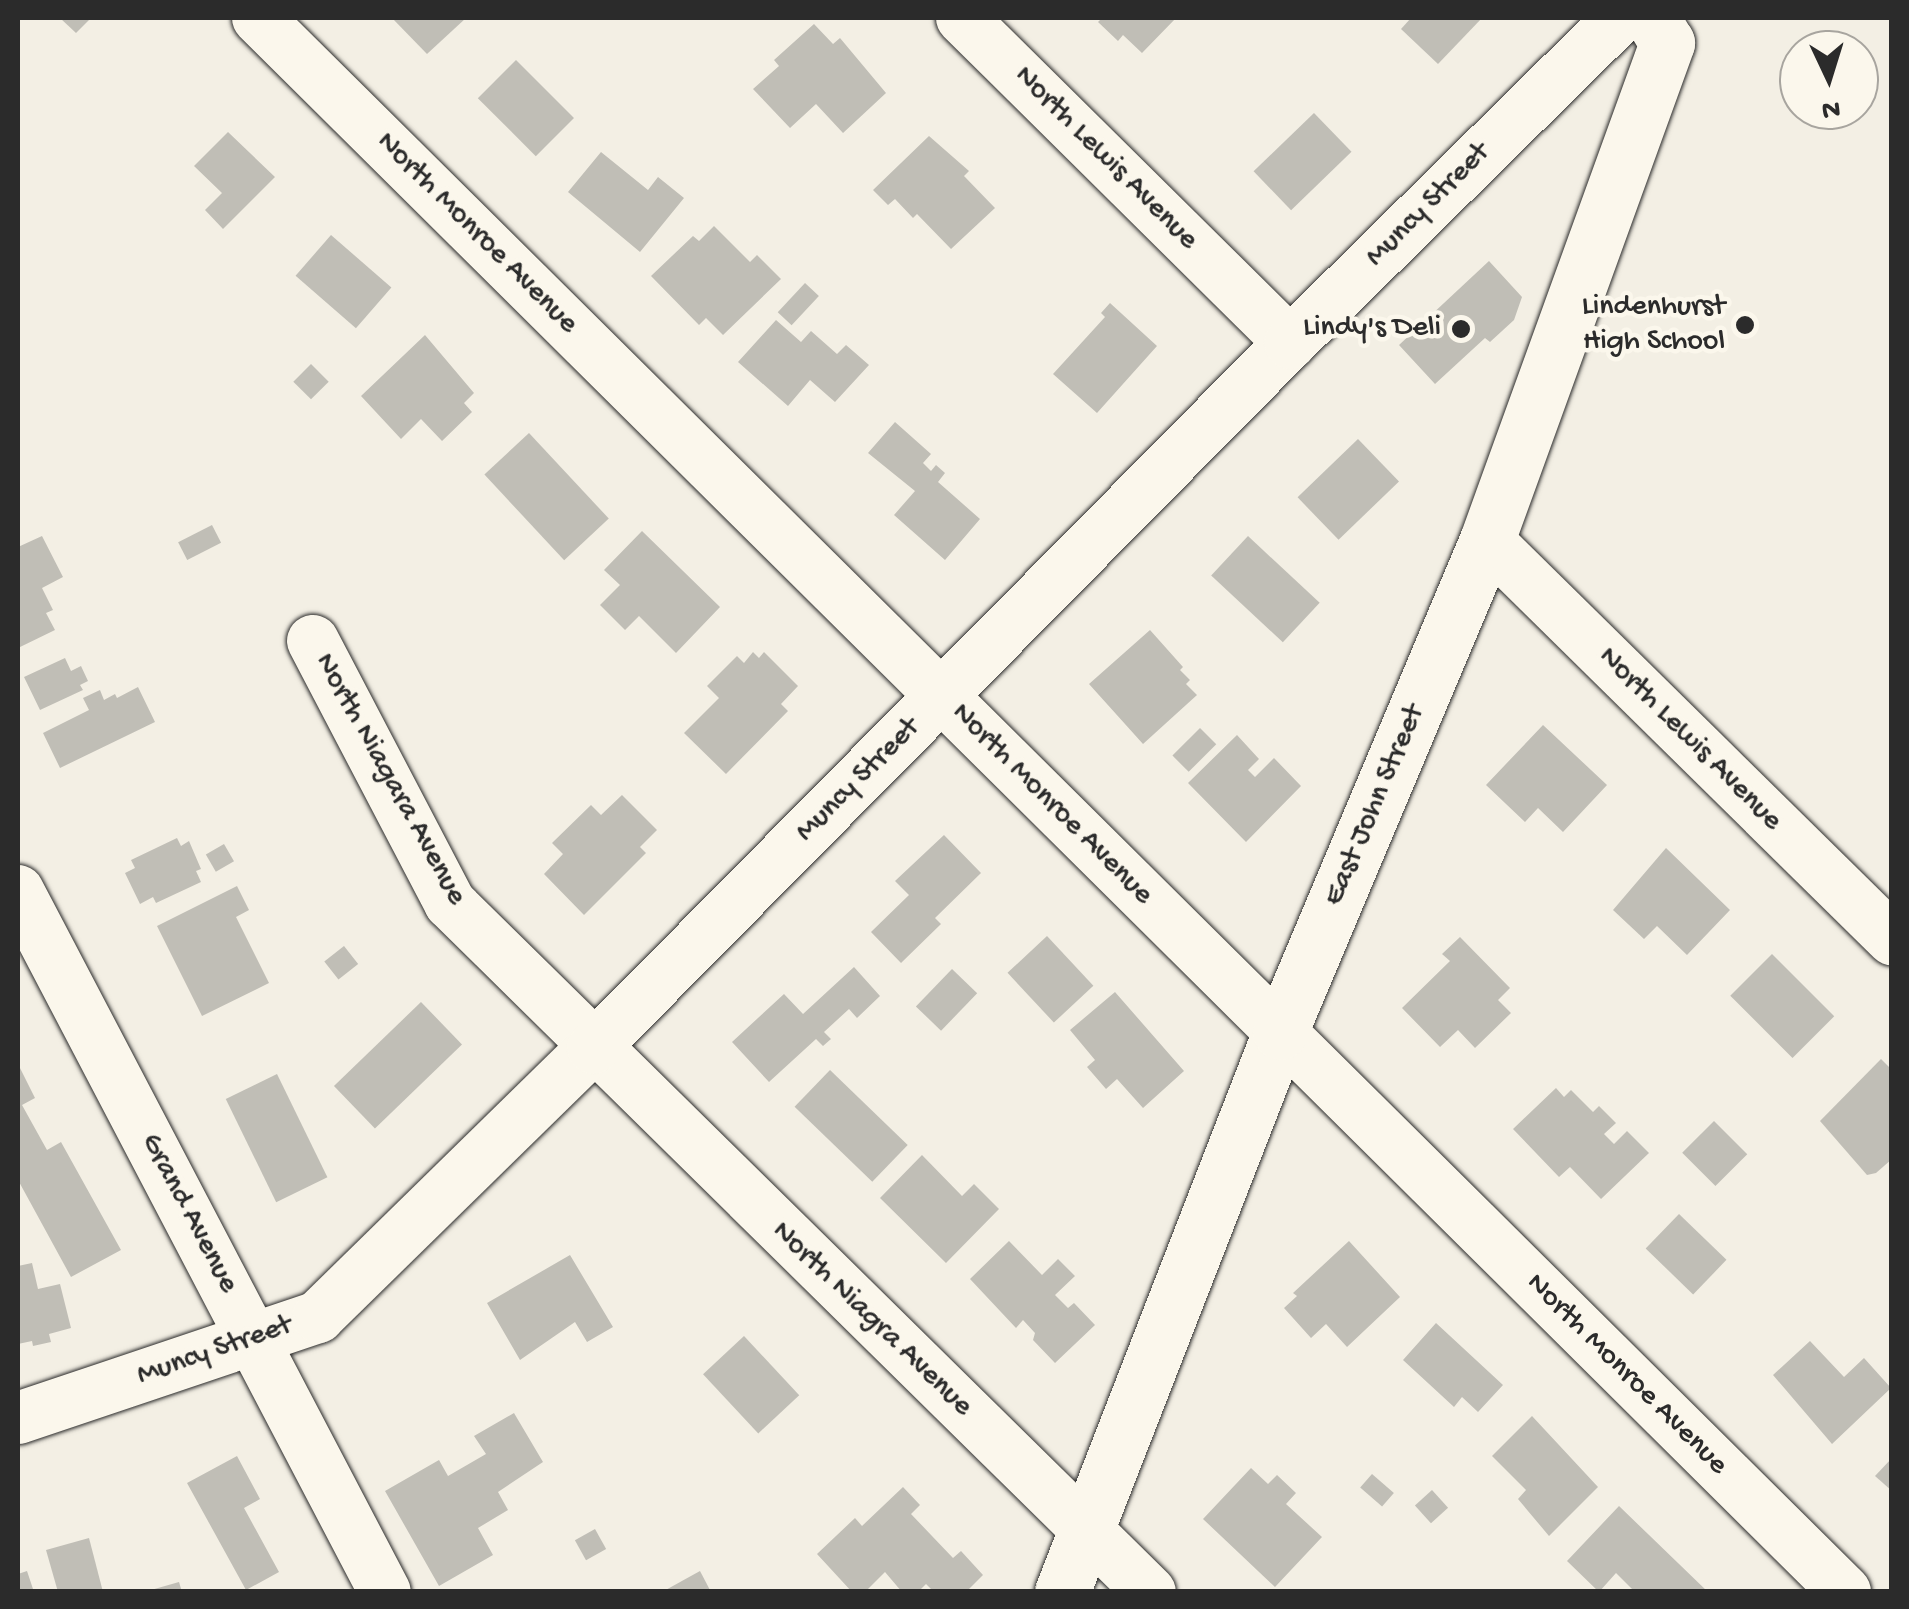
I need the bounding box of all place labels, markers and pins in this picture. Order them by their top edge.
place label: Lindenhurst High School [1582,290,1725,360]
place label: Lindy's Deli [1303,311,1441,347]
marker: Lindenhurst High School [1734,314,1756,336]
marker: Lindy's Deli [1450,318,1472,340]

